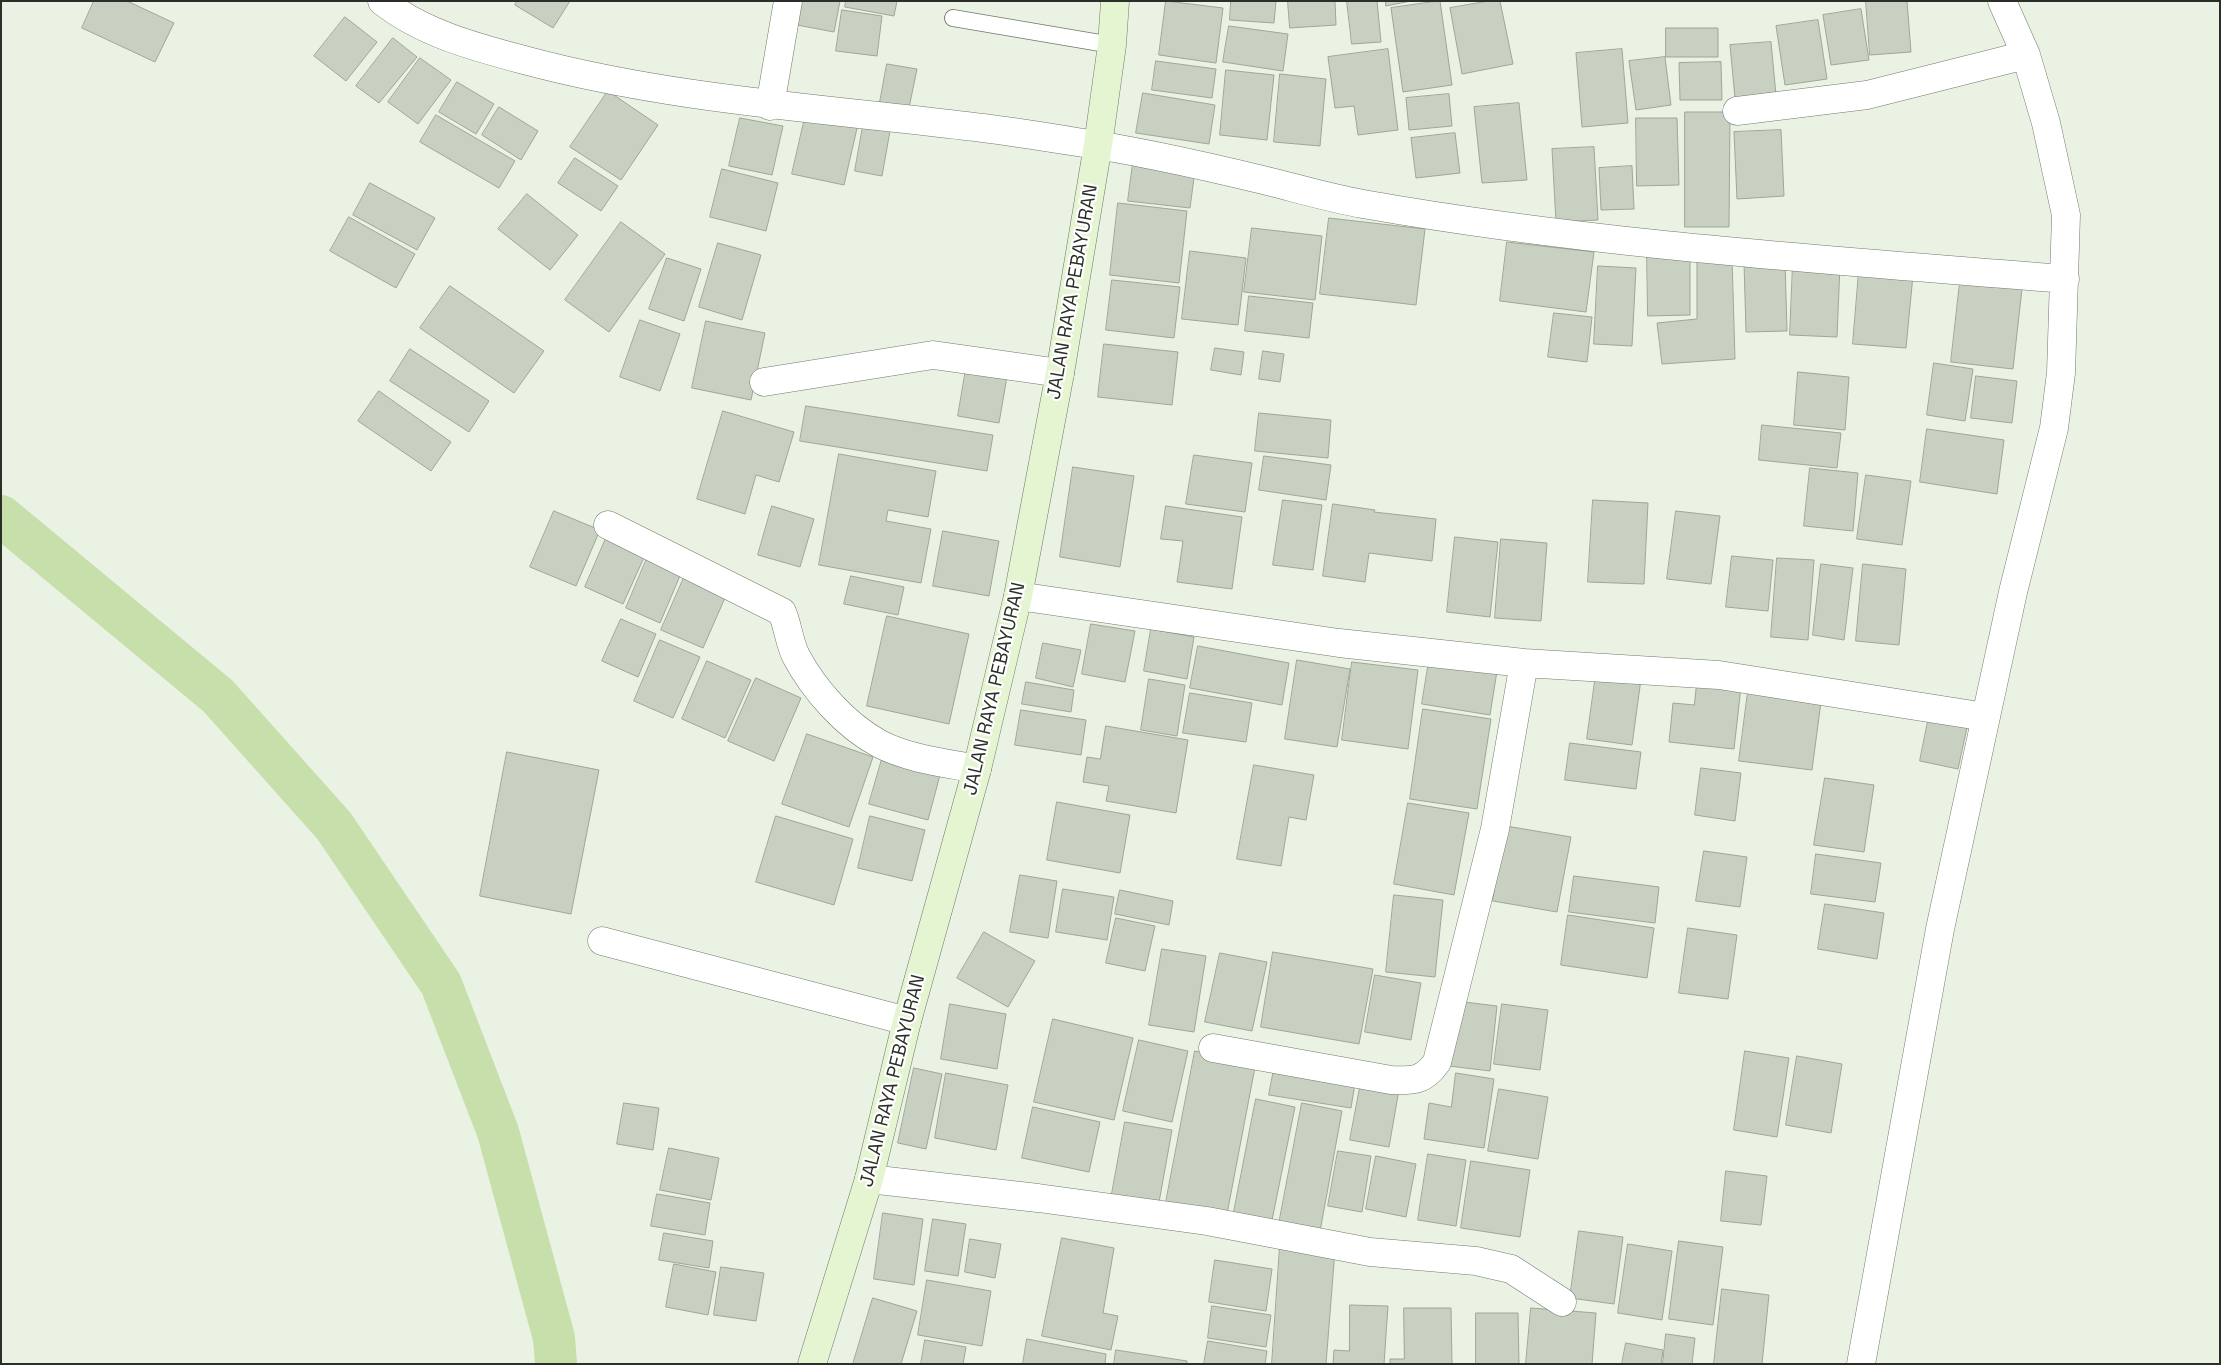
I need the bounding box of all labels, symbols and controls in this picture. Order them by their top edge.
street label: JALAN RAYA PEBAYURAN [1043,183,1103,401]
street label: JALAN RAYA PEBAYURAN [959,580,1031,798]
street label: JALAN RAYA PEBAYURAN [856,973,930,1189]

